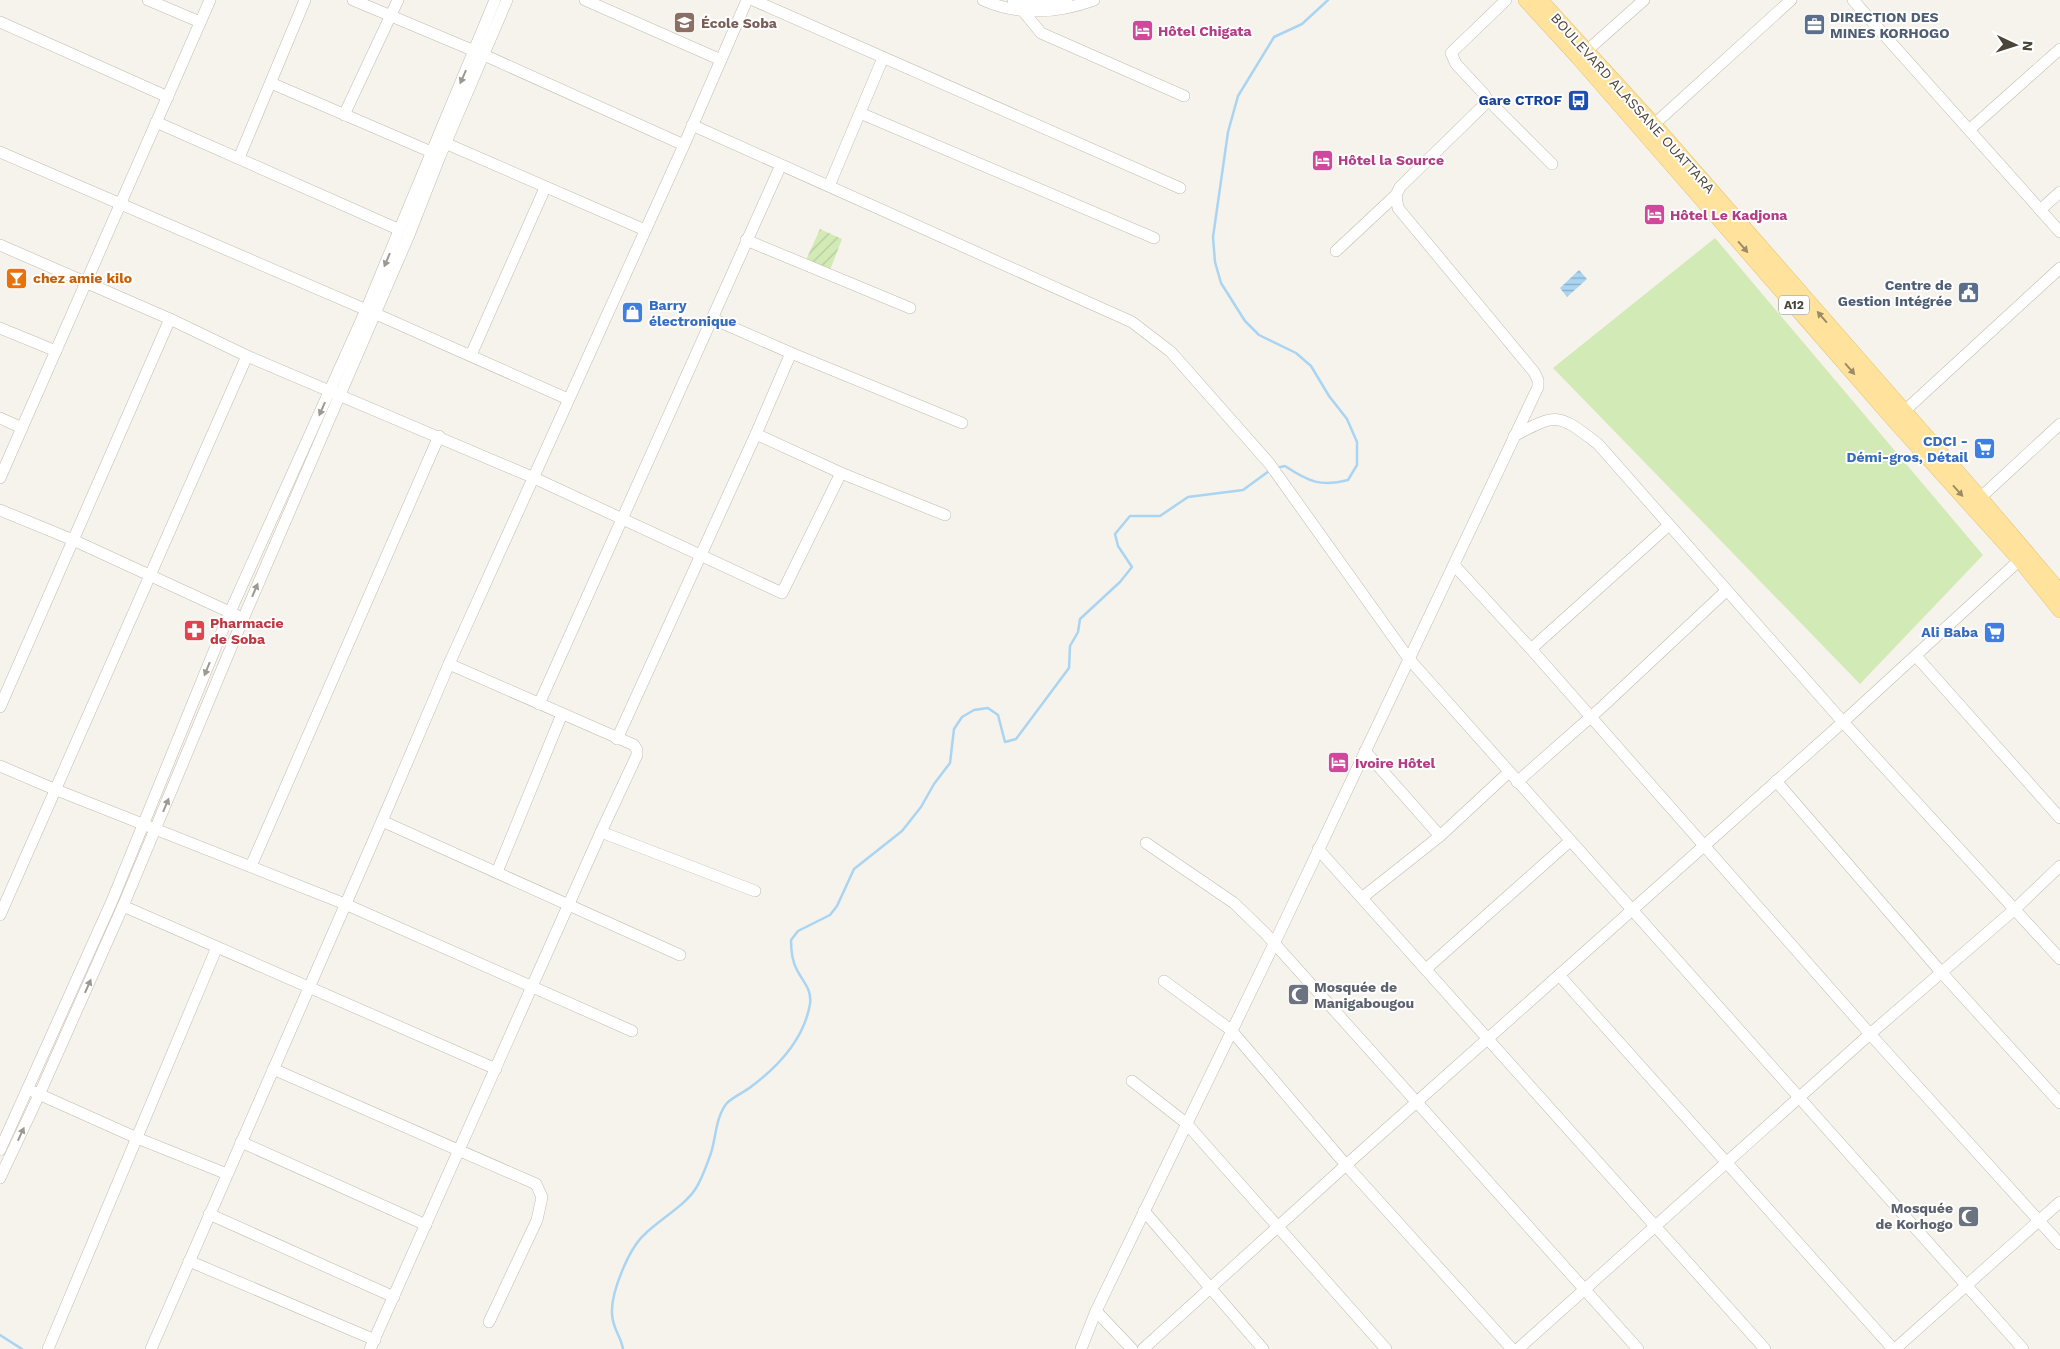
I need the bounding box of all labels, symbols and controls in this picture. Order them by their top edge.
place label: DIRECTION DES MINES KORHOGO [1830,9,1949,41]
street label: BOULEVARD ALASSANE OUATTARA [1548,10,1718,196]
school or university icon: École Soba [673,11,697,35]
office icon: DIRECTION DES MINES KORHOGO [1802,13,1826,37]
place label: École Soba [701,15,778,31]
hotel icon: Hôtel Chigata [1130,19,1154,43]
north arrow [1990,20,2040,70]
place label: Hôtel Chigata [1158,23,1252,39]
text: N [2020,40,2036,52]
one-way arrow [458,70,466,84]
bus stop icon: Gare CTROF [1566,88,1590,112]
place label: Gare CTROF [1479,92,1562,108]
hotel icon: Hôtel la Source [1310,148,1334,172]
place label: Hôtel la Source [1338,152,1444,168]
hotel icon: Hôtel Le Kadjona [1642,203,1666,227]
place label: Hôtel Le Kadjona [1670,207,1788,223]
one-way arrow [1737,240,1749,252]
one-way arrow [383,253,391,267]
bar icon: chez amie kilo [5,266,29,290]
place label: chez amie kilo [33,270,132,286]
place label: Centre de Gestion Intégrée [1838,277,1952,309]
public building icon: Centre de Gestion Intégrée [1956,281,1980,305]
road number: A12 [1779,296,1809,314]
place label: Barry électronique [649,297,736,329]
shop icon: Barry électronique [621,301,645,325]
one-way arrow [1816,312,1828,324]
one-way arrow [1844,363,1855,375]
one-way arrow [318,402,326,416]
place label: CDCI - Démi-gros, Détail [1846,433,1968,465]
supermarket icon: CDCI - Démi-gros, Détail [1972,437,1996,461]
one-way arrow [1952,484,1964,496]
one-way arrow [252,583,260,597]
place label: Pharmacie de Soba [210,615,284,647]
pharmacy icon: Pharmacie de Soba [182,619,206,643]
supermarket icon: Ali Baba [1982,620,2006,644]
place label: Ali Baba [1921,624,1979,640]
one-way arrow [203,662,211,677]
hotel icon: Ivoire Hôtel [1327,751,1351,775]
place label: Ivoire Hôtel [1355,755,1436,771]
one-way arrow [162,798,170,812]
one-way arrow [84,979,92,993]
place label: Mosquée de Manigabougou [1314,979,1414,1011]
mosque icon: Mosquée de Manigabougou [1286,983,1310,1007]
one-way arrow [17,1127,25,1141]
place label: Mosquée de Korhogo [1875,1200,1953,1232]
mosque icon: Mosquée de Korhogo [1957,1204,1981,1228]

